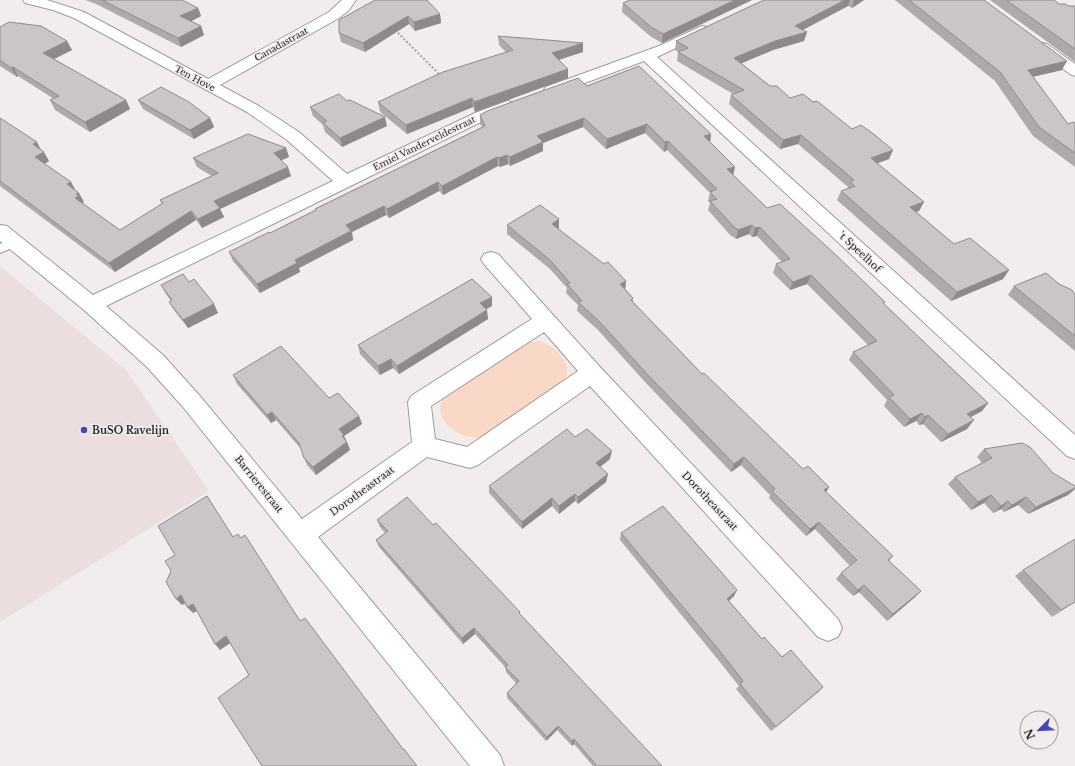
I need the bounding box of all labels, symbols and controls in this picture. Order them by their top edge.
street label: Canadastraat [252,24,310,63]
street label: Ten Hove [173,63,217,93]
street label: Emiel Vanderveldestraat [371,113,477,173]
street label: 't Speelhof [836,229,886,277]
place label: BuSO Ravelijn [92,424,170,437]
marker: BuSO Ravelijn [79,425,89,435]
street label: Barrierestraat [232,453,286,516]
street label: Dorotheastraat [327,463,397,519]
street label: Dorotheastraat [679,469,741,534]
north arrow [1019,710,1059,750]
text: N [1021,726,1038,742]

